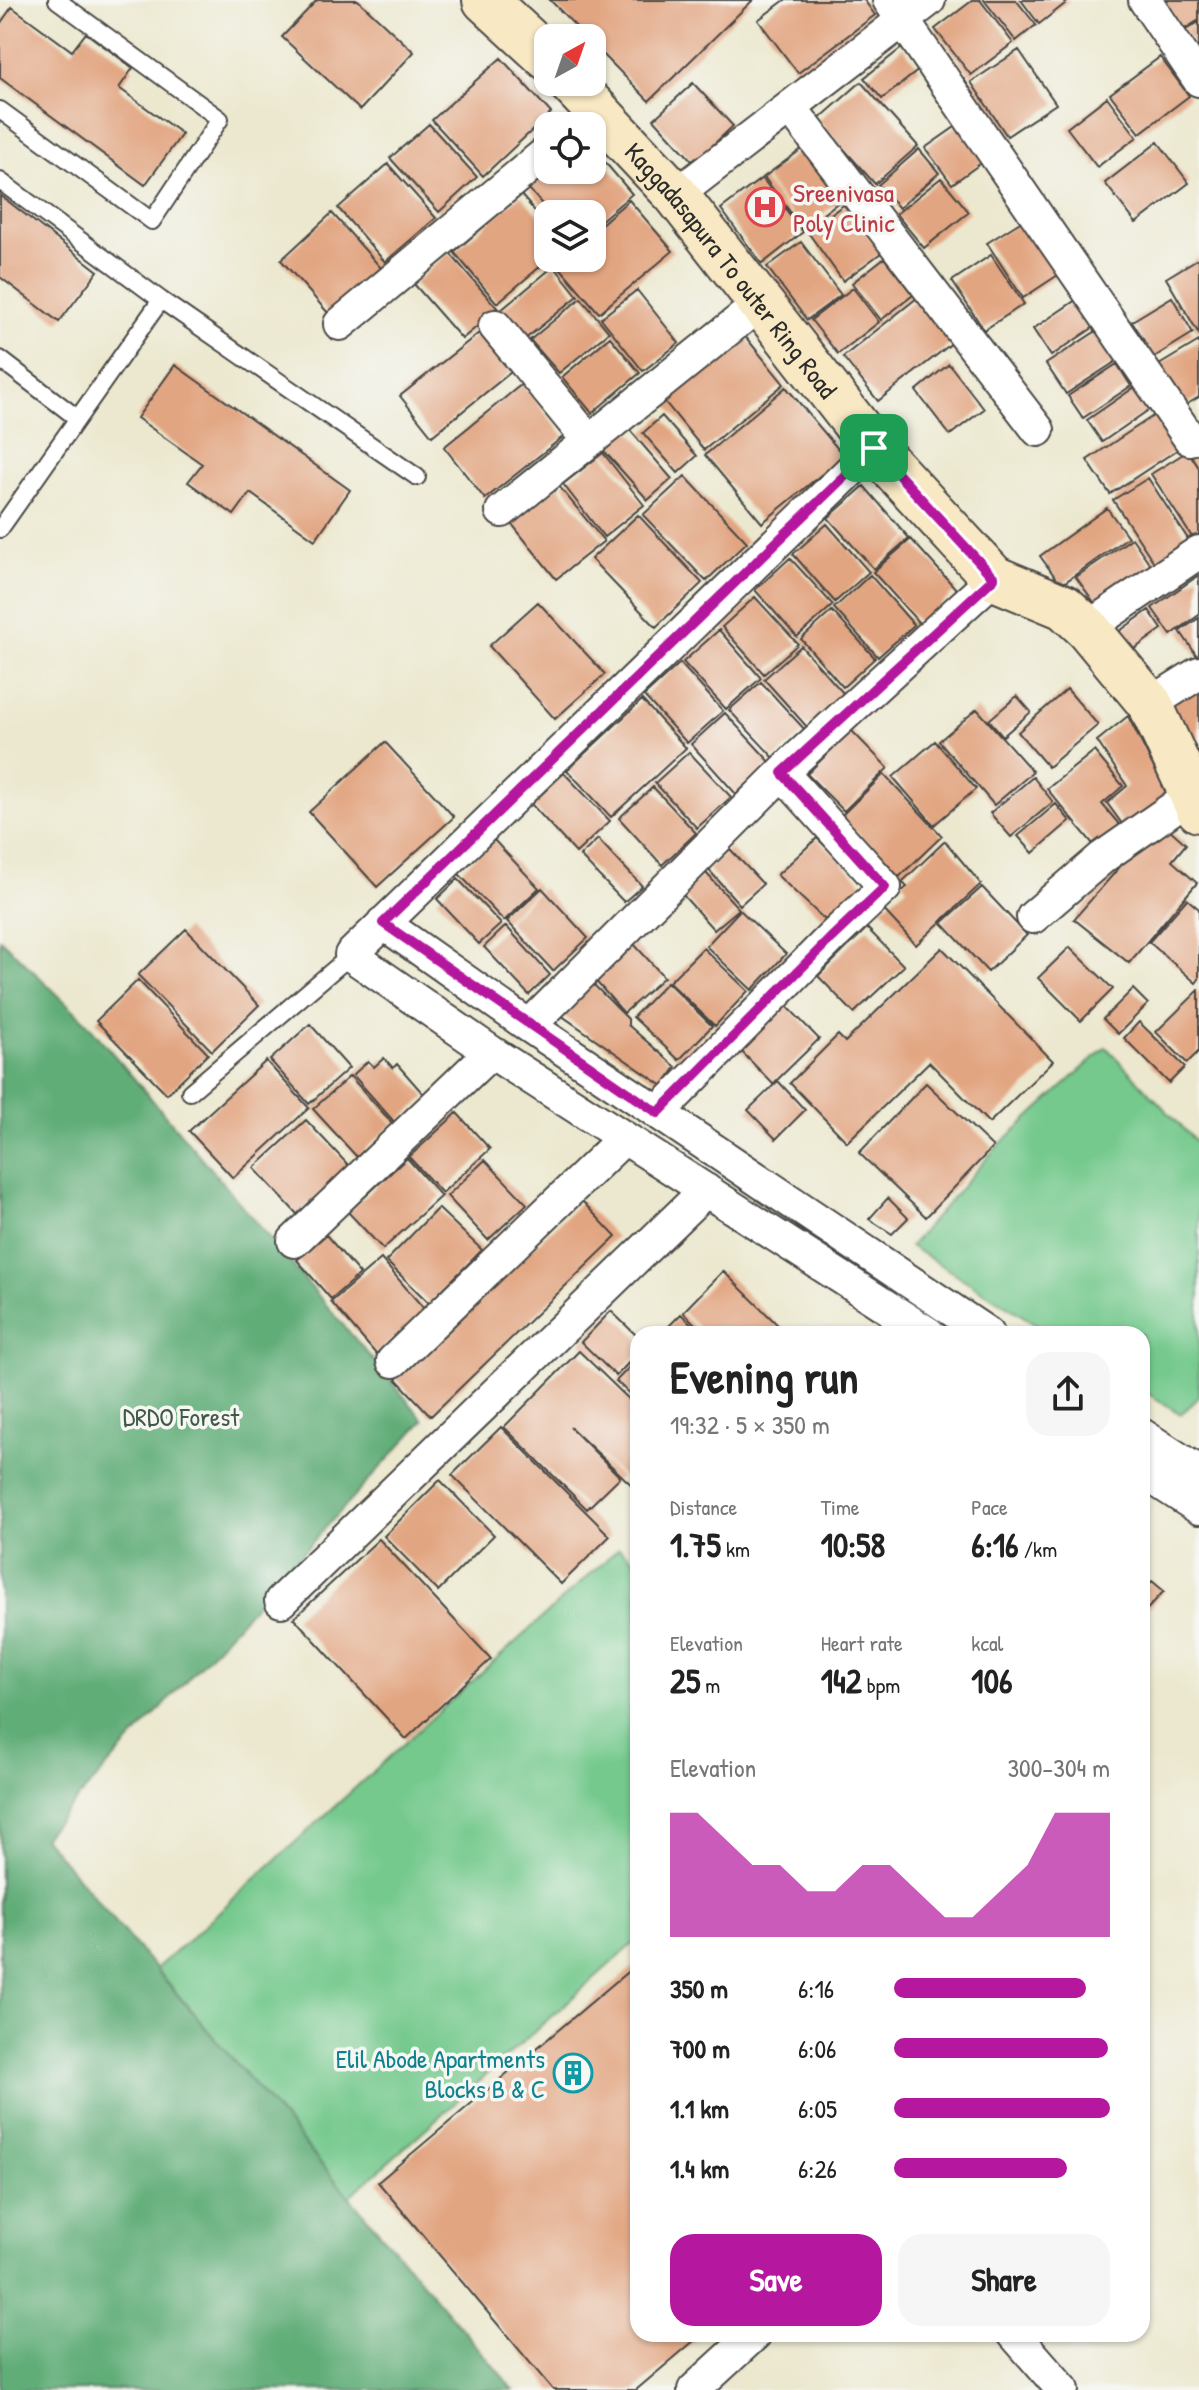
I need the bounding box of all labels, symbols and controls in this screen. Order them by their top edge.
north arrow [534,24,606,96]
map controls [534,24,606,272]
button: locate [534,112,606,184]
street label: Kaggadasapura To outer Ring Road [617,134,846,405]
place label: Sreenivasa Poly Clinic [793,175,895,240]
hospital icon: Sreenivasa Poly Clinic [744,186,786,228]
button: layers [534,200,606,272]
pin [840,414,908,482]
icon: arrive [852,426,896,470]
text: Evening run [670,1347,858,1407]
button: share [1026,1352,1110,1436]
park label: DRDO Forest [123,1399,240,1434]
text: 19:32 · 5 × 350 m [670,1407,830,1442]
text: Distance [670,1492,737,1522]
text: Time [821,1492,860,1522]
text: Pace [971,1492,1008,1522]
text: 1.75 [670,1522,721,1568]
text: 10:58 [821,1522,885,1568]
text: 6:16 [971,1522,1019,1568]
text: km [721,1534,750,1564]
text: /km [1019,1534,1057,1564]
text: Elevation [670,1628,743,1658]
text: Heart rate [821,1628,903,1658]
text: kcal [971,1628,1003,1658]
text: 25 [670,1658,700,1704]
text: 142 [821,1658,862,1704]
text: 106 [971,1658,1012,1704]
text: m [700,1670,720,1700]
text: bpm [862,1670,900,1700]
text: Elevation [670,1750,756,1785]
text: 300–304 m [1007,1750,1110,1785]
text: 350 m [670,1971,728,2006]
text: 6:16 [798,1971,834,2006]
text: 700 m [670,2031,730,2066]
text: 6:06 [798,2031,836,2066]
place label: Elil Abode Apartments Blocks B & C [336,2041,545,2106]
building icon: Elil Abode Apartments Blocks B & C [552,2052,594,2094]
text: 1.1 km [670,2091,729,2126]
text: 6:05 [798,2091,837,2126]
text: 1.4 km [670,2151,729,2186]
text: 6:26 [798,2151,837,2186]
button: Save [670,2234,882,2326]
button: Share [898,2234,1110,2326]

